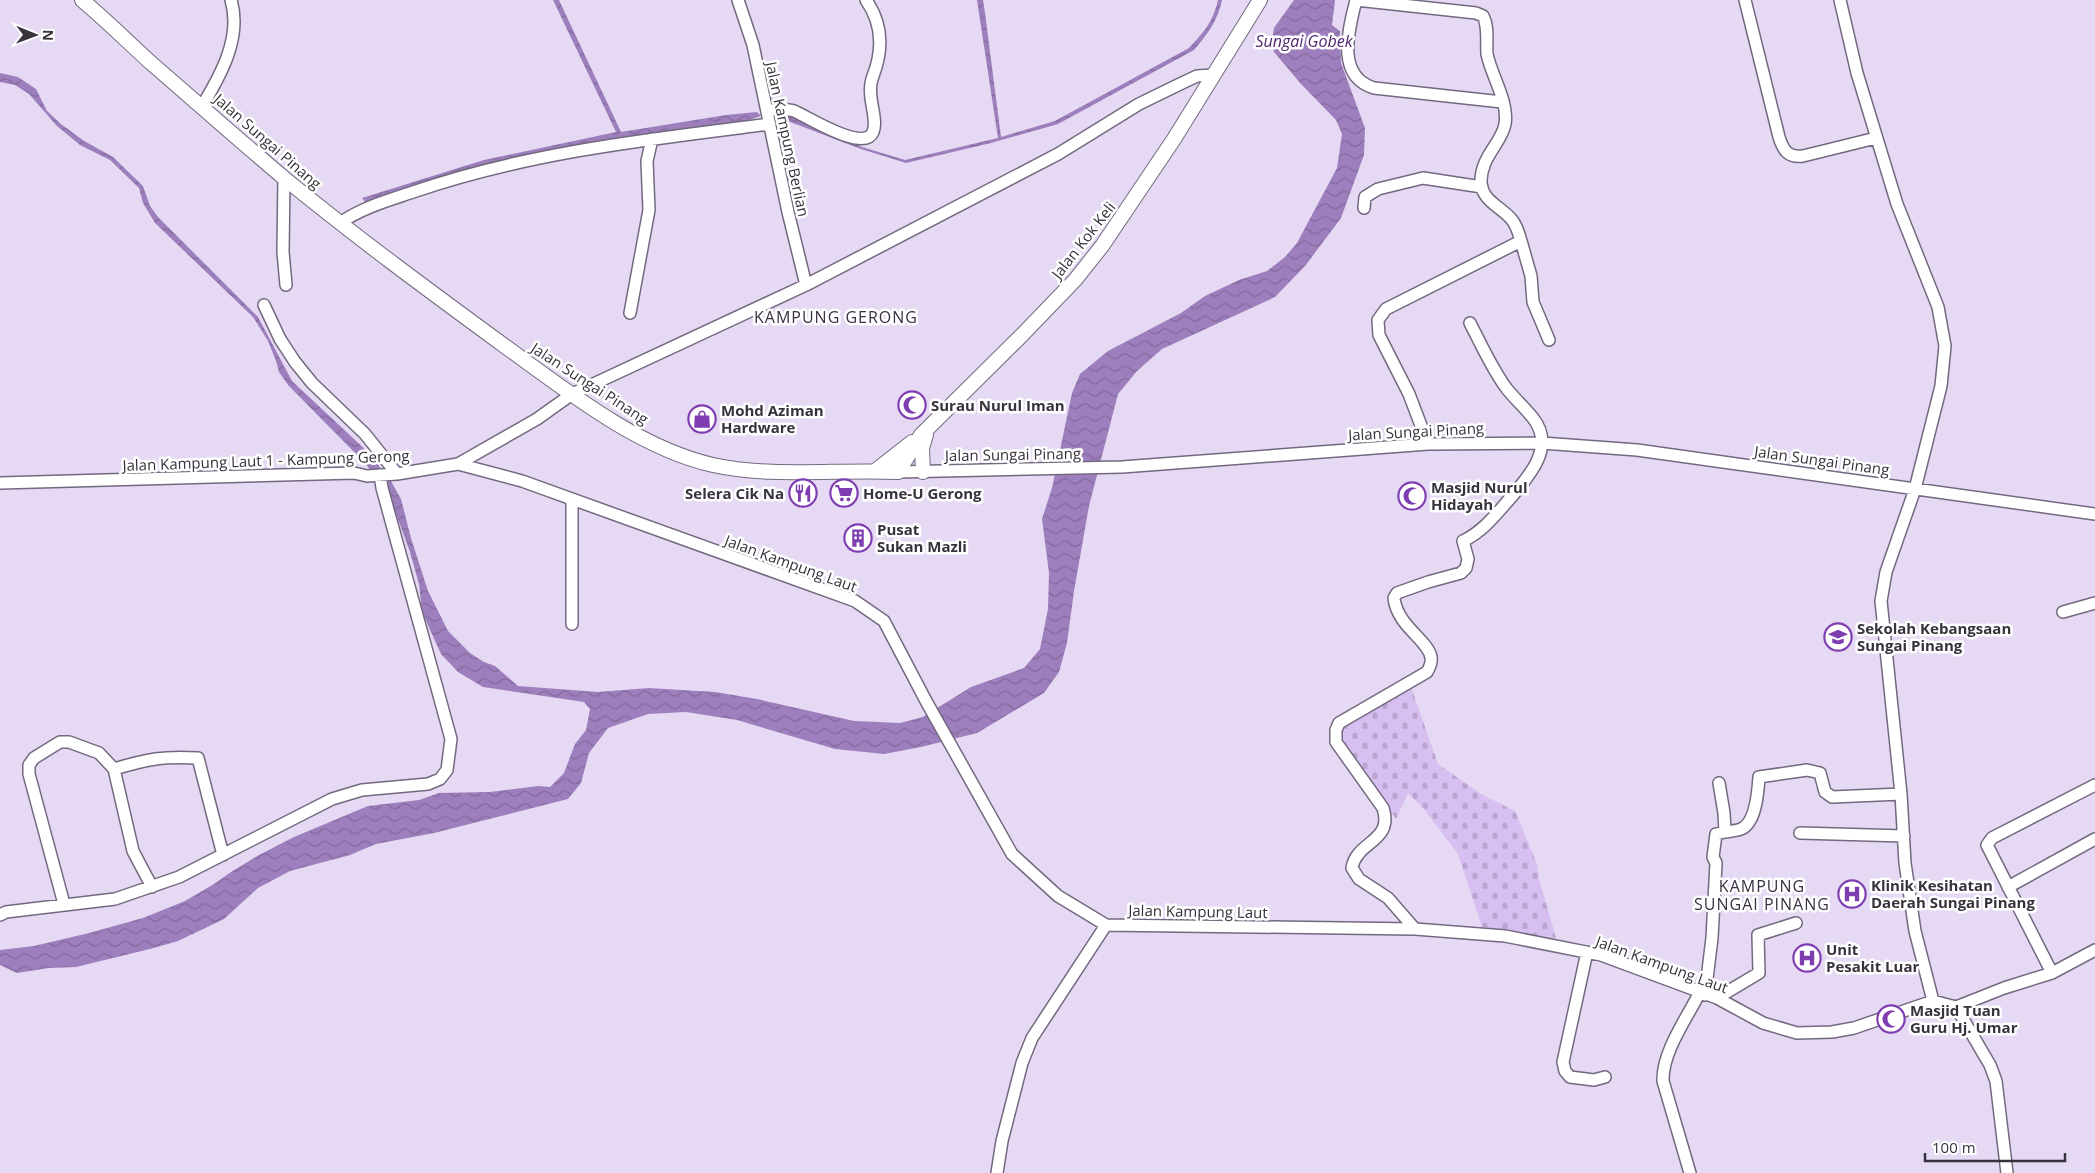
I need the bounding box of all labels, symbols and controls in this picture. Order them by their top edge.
north arrow [10,10,60,60]
text: N [39,29,58,41]
water label: Sungai Gobek [1256,30,1354,52]
street label: Jalan Kampung Berlian [761,58,814,218]
street label: Jalan Sungai Pinang [209,88,326,193]
street label: Jalan Kok Keli [1045,197,1119,284]
district label: KAMPUNG GERONG [754,306,918,328]
street label: Jalan Sungai Pinang [526,336,653,428]
mosque icon: Surau Nurul Iman [897,390,927,420]
place label: Surau Nurul Iman [931,395,1065,415]
place label: Mohd Aziman Hardware [721,400,824,437]
shop icon: Mohd Aziman Hardware [687,404,717,434]
street label: Jalan Sungai Pinang [1346,417,1484,445]
street label: Jalan Sungai Pinang [1751,440,1891,479]
street label: Jalan Sungai Pinang [943,443,1081,465]
street label: Jalan Kampung Laut 1 - Kampung Gerong [120,445,410,475]
place label: Masjid Nurul Hidayah [1431,477,1528,514]
restaurant icon: Selera Cik Na [788,478,818,508]
supermarket icon: Home-U Gerong [829,478,859,508]
mosque icon: Masjid Nurul Hidayah [1397,481,1427,511]
place label: Selera Cik Na [685,483,784,503]
place label: Home-U Gerong [863,483,982,503]
place label: Pusat Sukan Mazli [877,519,967,556]
building icon: Pusat Sukan Mazli [843,523,873,553]
street label: Jalan Kampung Laut [720,529,860,596]
place label: Sekolah Kebangsaan Sungai Pinang [1857,618,2011,655]
school or university icon: Sekolah Kebangsaan Sungai Pinang [1823,622,1853,652]
district label: KAMPUNG SUNGAI PINANG [1694,875,1830,915]
place label: Klinik Kesihatan Daerah Sungai Pinang [1871,875,2035,912]
hospital icon: Klinik Kesihatan Daerah Sungai Pinang [1837,879,1867,909]
street label: Jalan Kampung Laut [1126,900,1268,922]
street label: Jalan Kampung Laut [1591,930,1731,997]
place label: Unit Pesakit Luar [1826,939,1919,976]
hospital icon: Unit Pesakit Luar [1792,943,1822,973]
place label: Masjid Tuan Guru Hj. Umar [1910,1000,2018,1037]
mosque icon: Masjid Tuan Guru Hj. Umar [1876,1004,1906,1034]
scale bar [1925,1130,2065,1162]
text: 100 m [1932,1137,1976,1157]

